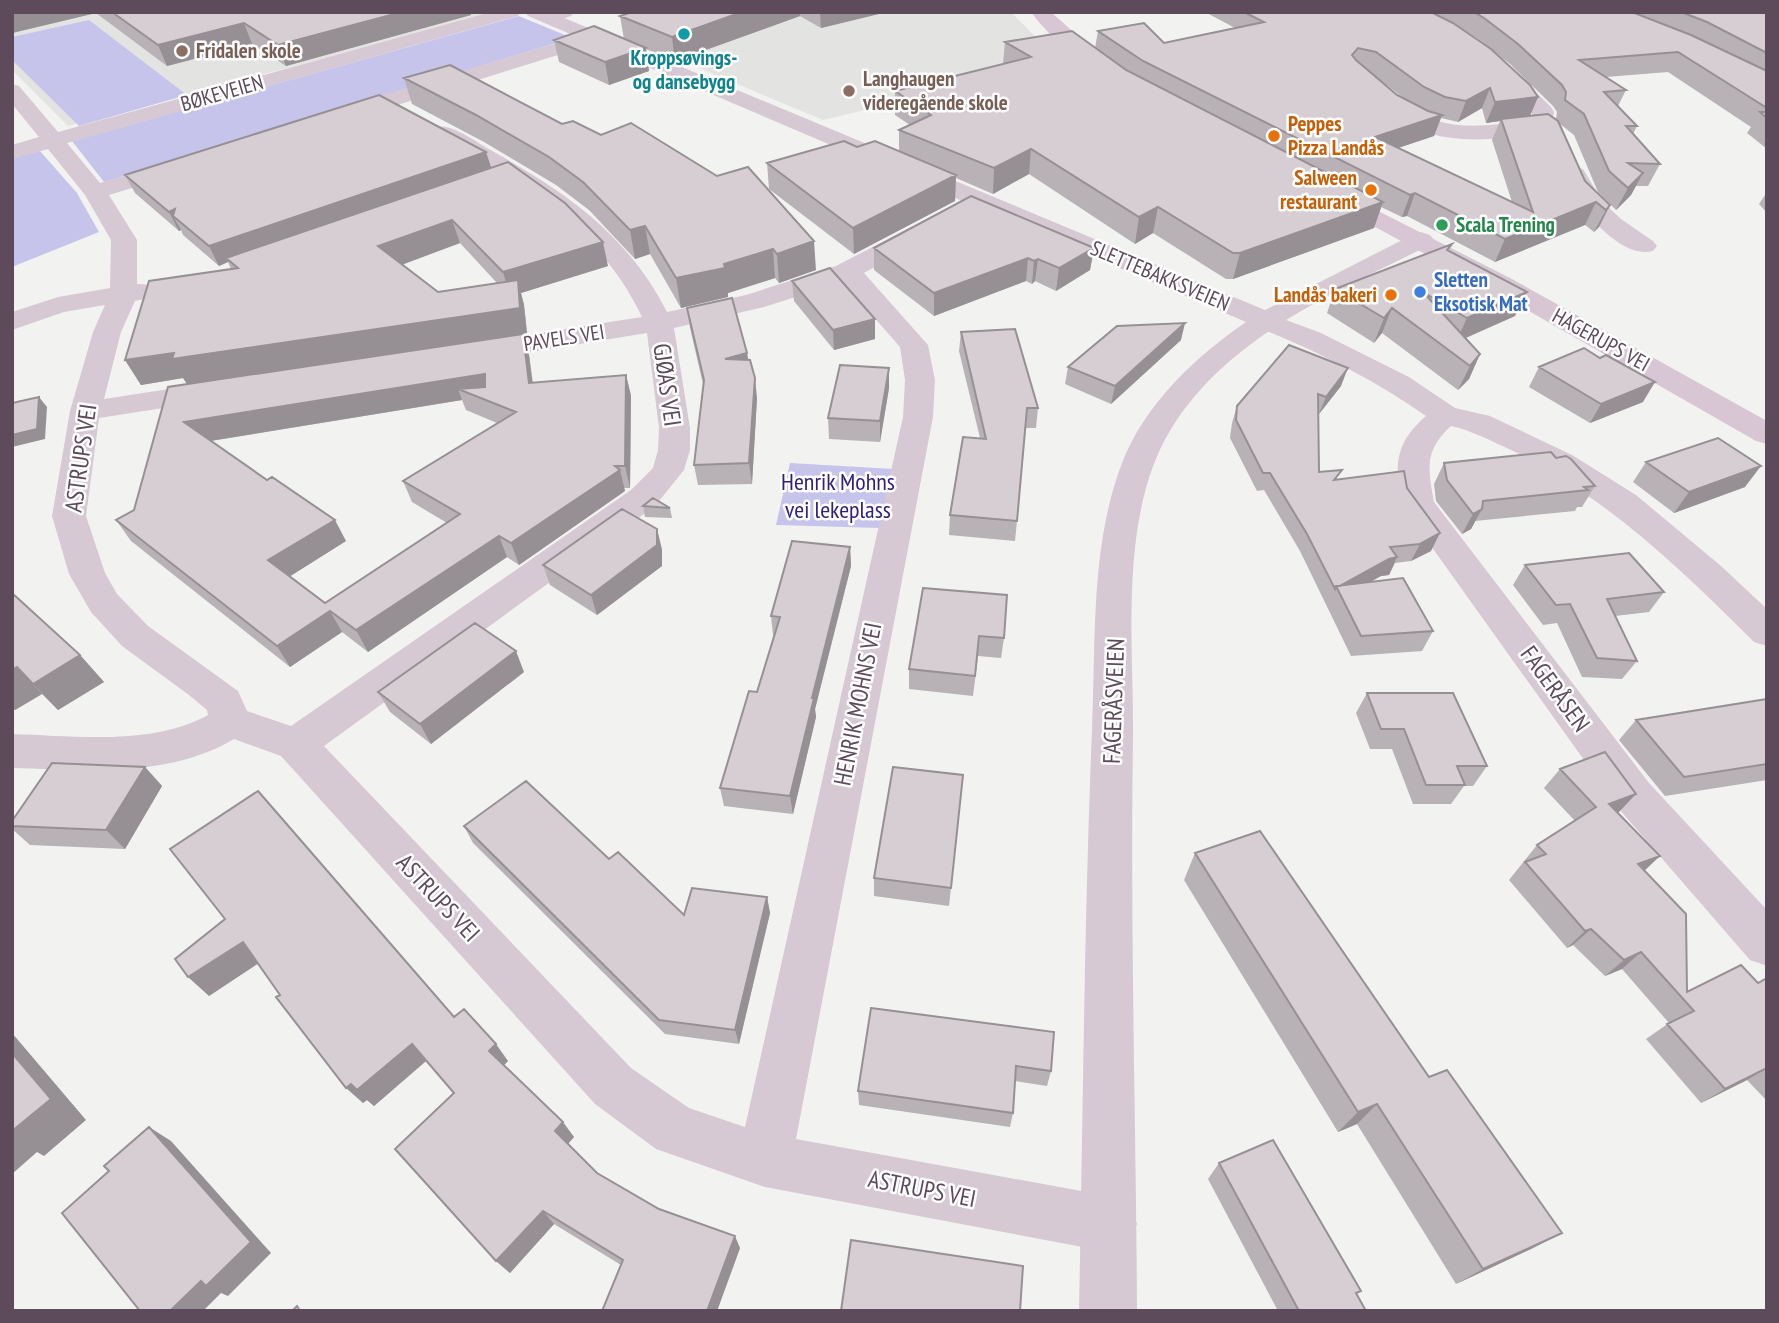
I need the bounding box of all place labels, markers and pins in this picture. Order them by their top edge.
marker: Kroppsøvings- og dansebygg [676,26,692,42]
place label: Fridalen skole [196,37,301,64]
marker: Fridalen skole [174,43,190,59]
place label: Kroppsøvings- og dansebygg [631,44,737,95]
place label: Langhaugen videregående skole [862,65,1008,116]
marker: Langhaugen videregående skole [841,83,857,99]
place label: Peppes Pizza Landås [1288,110,1384,161]
marker: Peppes Pizza Landås [1266,128,1282,144]
place label: Salween restaurant [1280,164,1357,215]
marker: Salween restaurant [1363,182,1379,198]
place label: Scala Trening [1456,211,1555,238]
marker: Scala Trening [1434,217,1450,233]
place label: Sletten Eksotisk Mat [1434,266,1528,317]
place label: Landås bakeri [1274,281,1377,308]
marker: Sletten Eksotisk Mat [1412,284,1428,300]
marker: Landås bakeri [1383,287,1399,303]

